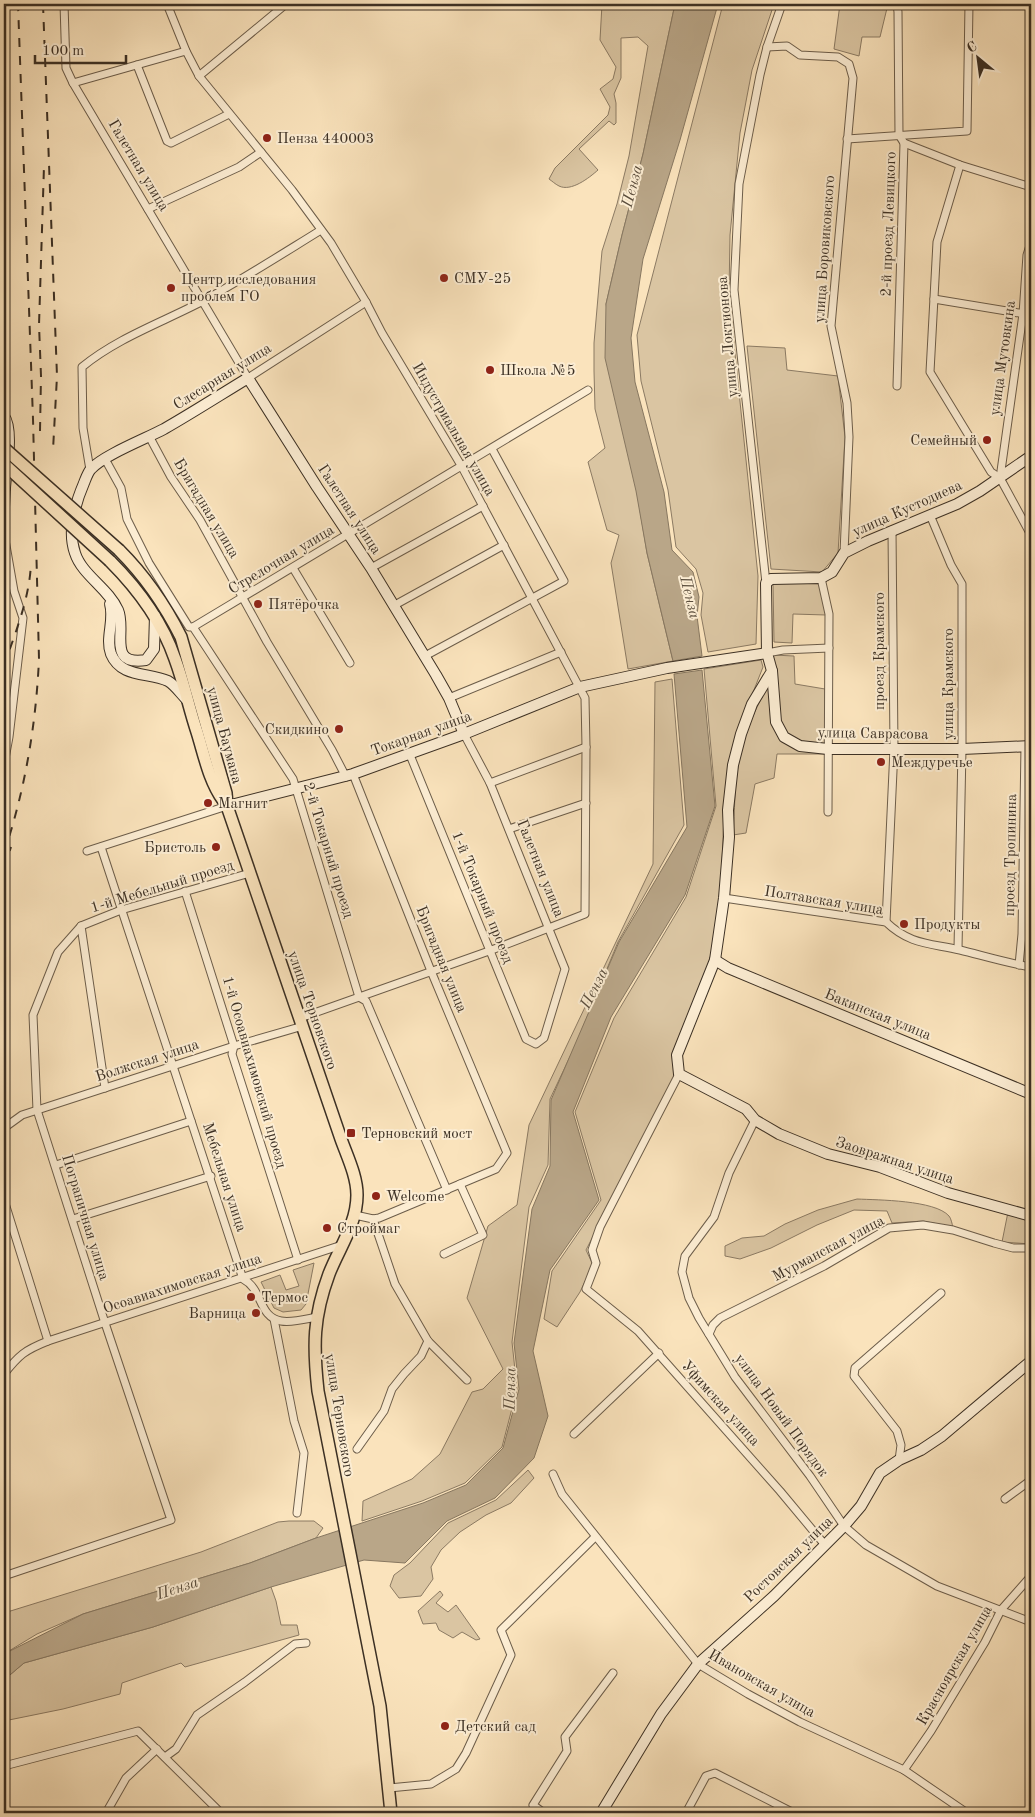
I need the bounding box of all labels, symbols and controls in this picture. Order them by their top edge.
scale bar [35,32,126,64]
north arrow [952,32,1002,82]
text: С [965,39,980,56]
text: 100 m [42,44,84,59]
street label: Галетная улица [105,117,171,215]
marker: Пенза 440003 [261,132,273,144]
place label: Пенза 440003 [277,132,374,147]
street label: 2-й проезд Левицкого [879,151,900,297]
water label: Пенза [619,163,646,211]
street label: улица Боровиковского [813,175,838,323]
marker: СМУ-25 [438,272,450,284]
place label: СМУ-25 [454,272,511,287]
place label: Центр исследования проблем ГО [181,273,316,305]
street label: улица Локтионова [716,275,741,398]
marker: Центр исследования проблем ГО [165,282,177,294]
street label: улица Мутовкина [988,299,1019,417]
street label: Слесарная улица [171,341,275,413]
street label: Индустриальная улица [408,361,497,499]
marker: Школа №5 [484,364,496,376]
place label: Школа №5 [500,364,575,379]
place label: Семейный [910,434,977,449]
marker: Семейный [981,434,993,446]
street label: Бригадная улица [170,456,242,562]
street label: Галетная улица [314,462,384,558]
street label: улица Кустодиева [851,478,965,540]
street label: Стрелочная улица [226,523,338,598]
water label: Пенза [676,574,702,621]
street label: проезд Крамского [873,592,888,710]
marker: Пятёрочка [252,598,264,610]
place label: Пятёрочка [268,598,340,613]
street label: улица Крамского [942,628,957,740]
street label: улица Баумана [203,685,244,786]
street label: Токарная улица [369,709,474,760]
place label: Скидкино [265,723,329,738]
marker: Скидкино [333,723,345,735]
street label: улица Саврасова [817,726,929,743]
marker: Междуречье [875,756,887,768]
place label: Междуречье [891,756,973,771]
street label: 2-й Токарный проезд [300,781,356,921]
street label: проезд Тропинина [1003,793,1020,916]
marker: Магнит [202,797,214,809]
place label: Магнит [218,797,268,812]
street label: Галетная улица [513,818,566,920]
street label: 1-й Токарный проезд [448,829,515,966]
place label: Бристоль [144,841,206,856]
marker: Бристоль [210,841,222,853]
street label: 1-й Мебельный проезд [89,858,236,916]
street label: Полтавская улица [763,885,885,918]
street label: Бригадная улица [412,904,469,1015]
marker: Продукты [898,918,910,930]
place label: Продукты [914,918,981,933]
street label: улица Терновского [284,949,339,1072]
water label: Пенза [577,966,612,1013]
street label: 1-й Осоавиахимовский проезд [219,975,288,1171]
street label: Бакинская улица [822,987,934,1044]
street label: Волжская улица [94,1037,202,1085]
street label: Мебельная улица [199,1121,248,1234]
marker: Терновский мост [345,1127,357,1139]
place label: Терновский мост [361,1127,472,1142]
street label: Заовражная улица [834,1135,956,1188]
street label: Пограничная улица [58,1153,111,1283]
marker: Welcome [370,1190,382,1202]
place label: Welcome [386,1190,444,1205]
street label: Мурманская улица [770,1213,888,1285]
marker: Строймаг [321,1222,333,1234]
place label: Строймаг [337,1222,400,1237]
street label: Осоавиахимовская улица [101,1252,264,1317]
marker: Термос [245,1291,257,1303]
place label: Термос [261,1291,308,1306]
place label: Варница [189,1307,247,1322]
marker: Варница [250,1307,262,1319]
street label: улица Новый Порядок [731,1351,831,1481]
street label: улица Терновского [321,1353,356,1478]
street label: Уфимская улица [678,1359,762,1450]
water label: Пенза [503,1367,519,1412]
street label: Ростовская улица [742,1514,837,1606]
water label: Пенза [154,1574,201,1604]
street label: Красноярская улица [915,1603,996,1728]
street label: Ивановская улица [705,1648,818,1721]
marker: Детский сад [439,1720,451,1732]
place label: Детский сад [455,1720,536,1735]

